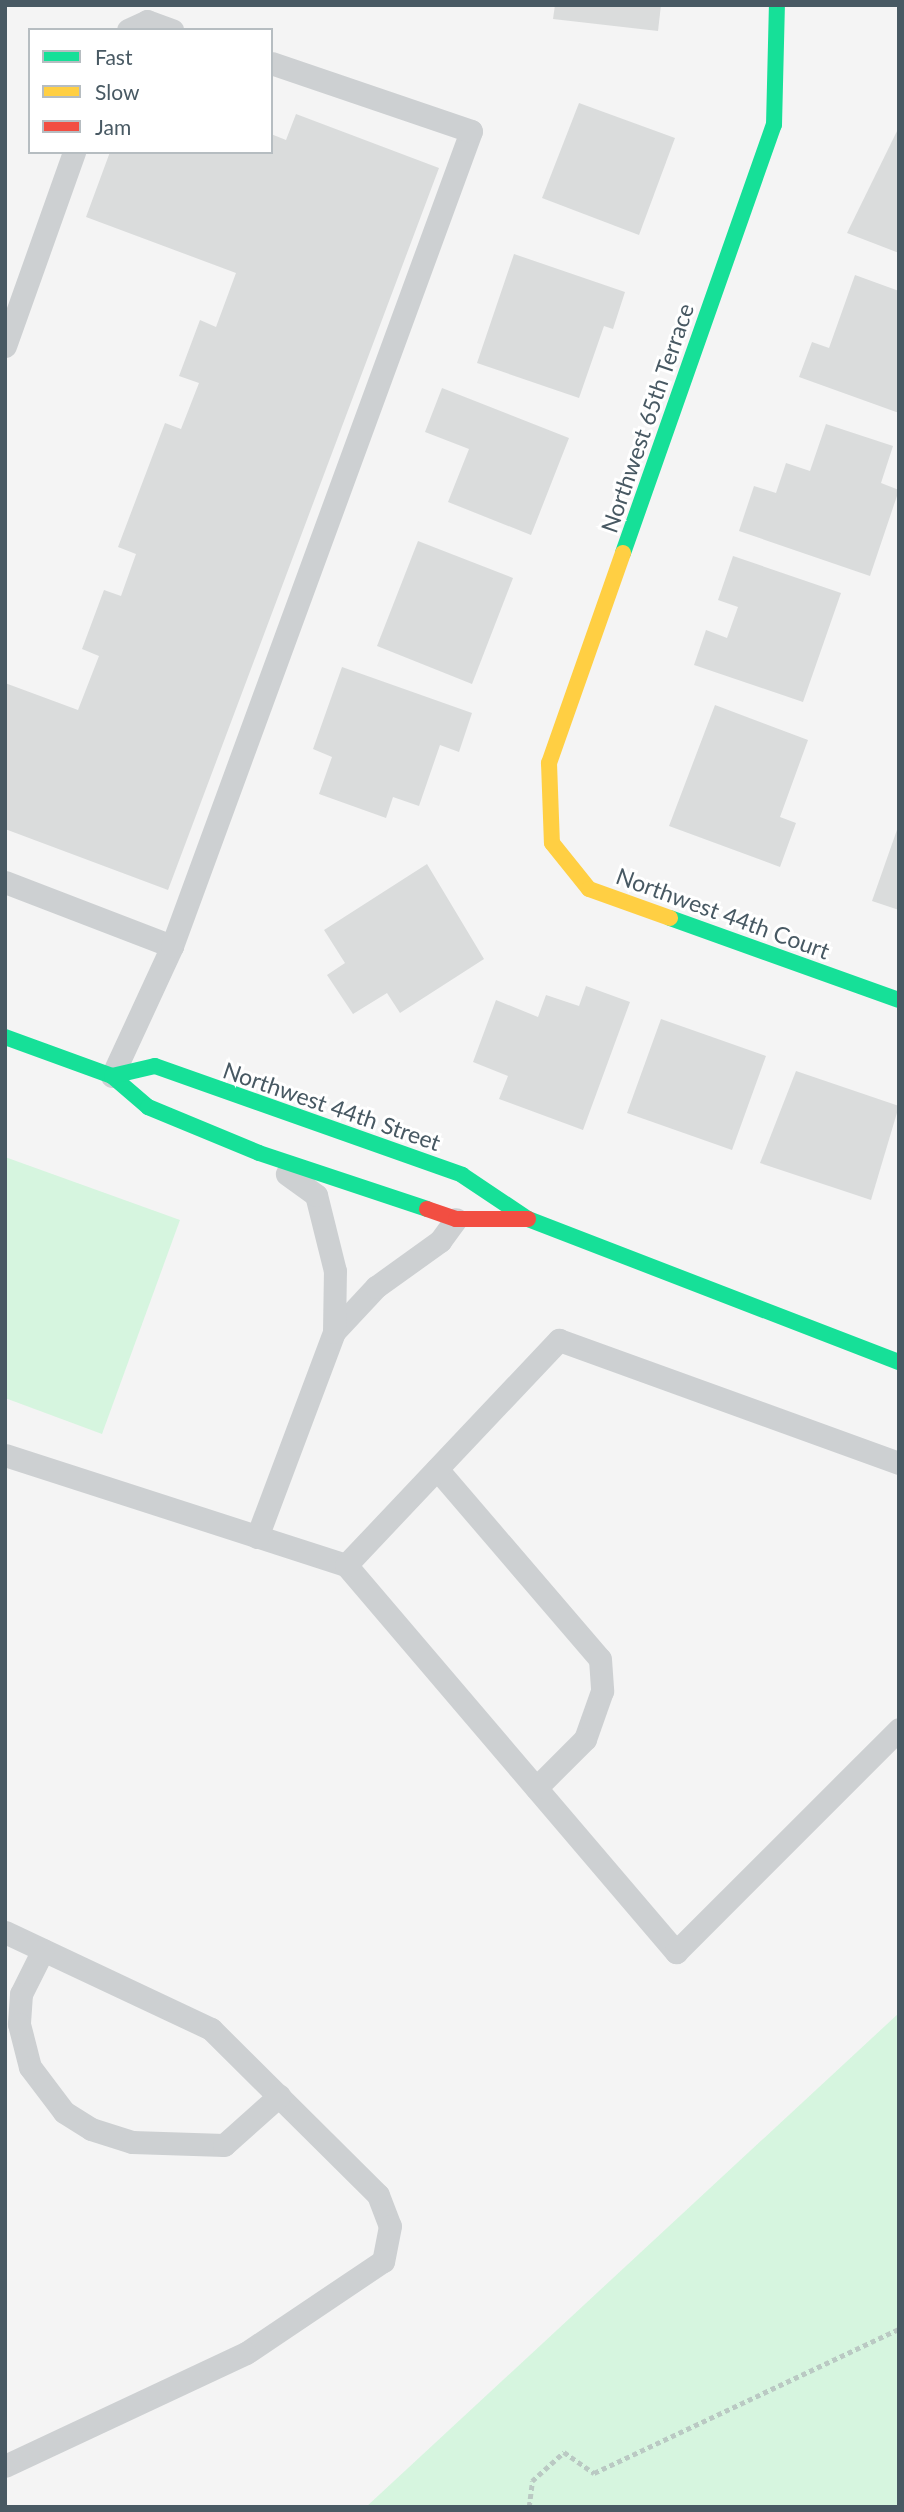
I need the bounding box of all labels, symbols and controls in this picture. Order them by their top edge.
legend [28,28,273,154]
text: Fast [95,44,132,69]
text: Slow [95,79,139,104]
text: Jam [95,114,131,139]
street label: Northwest 65th Terrace [595,299,699,537]
street label: Northwest 44th Court [613,862,833,964]
street label: Northwest 44th Street [220,1056,444,1156]

